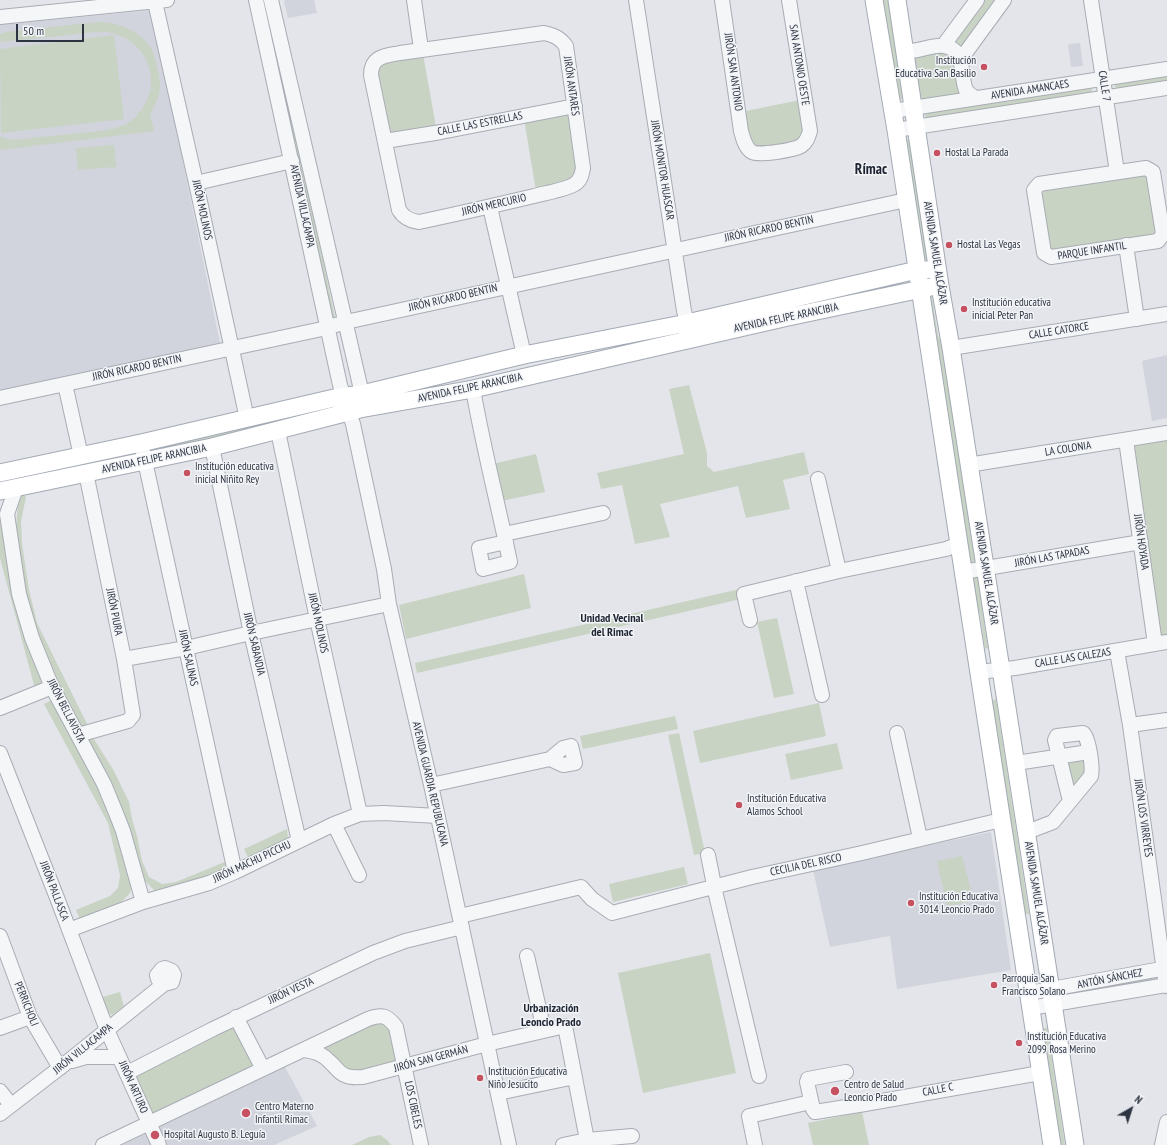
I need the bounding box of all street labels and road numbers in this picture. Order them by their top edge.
street label: SAN ANTONIO OESTE [786,24,812,106]
street label: JIRÓN SAN ANTONIO [721,32,745,112]
street label: JIRÓN ANTARES [560,55,582,117]
street label: CALLE 7 [1095,70,1113,102]
street label: AVENIDA AMANCAES [990,77,1070,103]
street label: CALLE LAS ESTRELLAS [436,109,524,139]
street label: JIRÓN MONITOR HUASCAR [648,119,676,221]
street label: AVENIDA VILLACAMPA [287,163,317,249]
street label: JIRÓN MOLINOS [189,179,215,241]
street label: JIRÓN MERCURIO [460,191,528,219]
street label: AVENIDA SAMUEL ALCÁZAR [920,200,950,306]
street label: JIRÓN RICARDO BENTIN [723,213,815,245]
street label: PARQUE INFANTIL [1057,239,1127,263]
street label: JIRÓN RICARDO BENTIN [407,281,499,315]
street label: AVENIDA FELIPE ARANCIBIA [733,300,839,336]
street label: CALLE CATORCE [1028,320,1090,342]
street label: JIRÓN RICARDO BENTIN [91,352,183,384]
street label: AVENIDA FELIPE ARANCIBIA [417,370,523,406]
street label: LA COLONIA [1044,439,1092,459]
street label: AVENIDA FELIPE ARANCIBIA [101,441,207,477]
street label: JIRÓN HOYADA [1131,513,1151,571]
street label: AVENIDA SAMUEL ALCÁZAR [971,520,1001,626]
street label: JIRÓN LAS TAPADAS [1013,544,1091,570]
street label: JIRÓN PIURA [103,587,125,637]
street label: JIRÓN MOLINOS [305,592,331,654]
street label: JIRÓN SABANDIA [240,611,268,677]
street label: JIRÓN SALINAS [176,629,200,687]
street label: CALLE LAS CALEZAS [1034,645,1112,671]
street label: JIRÓN BELLAVISTA [44,677,88,745]
street label: AVENIDA GUARDIA REPUBLICANA [409,720,451,848]
street label: JIRÓN LOS VIRREYES [1131,778,1155,858]
street label: JIRÓN MACHU PICCHU [211,838,293,886]
street label: AVENIDA SAMUEL ALCÁZAR [1021,840,1051,946]
street label: CECILIA DEL RISCO [769,851,843,879]
street label: JIRÓN PALLASCA [37,859,71,923]
street label: ANTÓN SÁNCHEZ [1076,966,1144,992]
street label: JIRÓN VESTA [266,975,316,1007]
street label: PERRICHOLI [11,980,41,1028]
street label: JIRÓN VILLACAMPA [51,1021,115,1077]
street label: JIRÓN SAN GERMÁN [393,1043,469,1075]
street label: JIRÓN ARTURO [116,1059,150,1115]
street label: LOS CIBELES [402,1080,424,1130]
street label: CALLE C [921,1081,955,1099]

